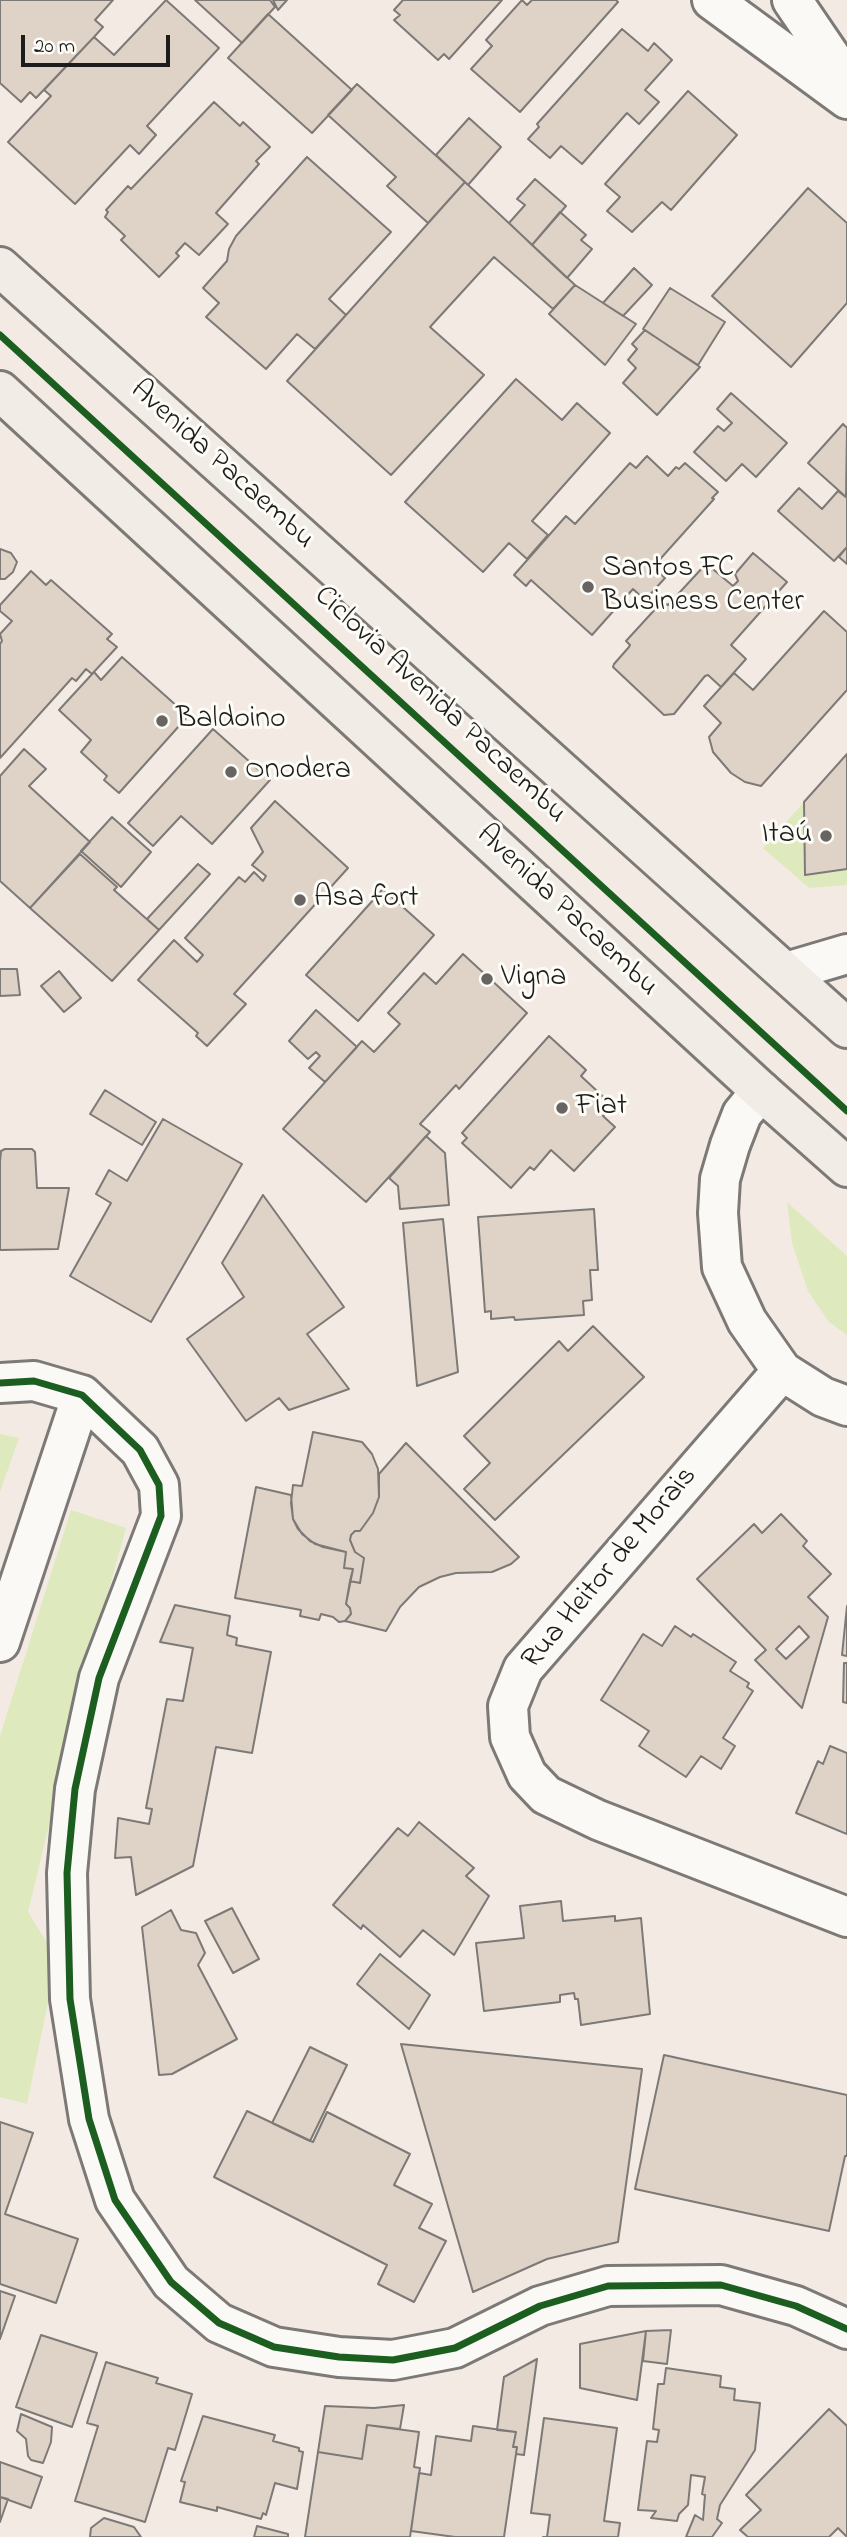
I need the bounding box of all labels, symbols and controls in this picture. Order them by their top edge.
scale bar [24,21,173,65]
text: 20 m [34,32,75,62]
street label: Avenida Pacaembu [121,374,321,558]
place label: Santos FC Business Center [602,552,804,622]
street label: Ciclovia Avenida Pacaembu [305,579,573,833]
marker: Santos FC Business Center [580,579,596,595]
place label: Baldoino [176,703,286,739]
marker: Baldoino [154,713,170,729]
place label: Onodera [245,754,351,790]
marker: Onodera [223,764,239,780]
street label: Avenida Pacaembu [467,818,665,1006]
place label: Itaú [762,818,812,854]
marker: Itaú [818,828,834,844]
place label: Asa fort [314,882,419,918]
marker: Asa fort [292,892,308,908]
place label: Vigna [501,961,566,997]
marker: Vigna [479,971,495,987]
place label: Fiat [576,1090,627,1126]
marker: Fiat [554,1100,570,1116]
street label: Rua Heitor de Morais [516,1460,706,1678]

